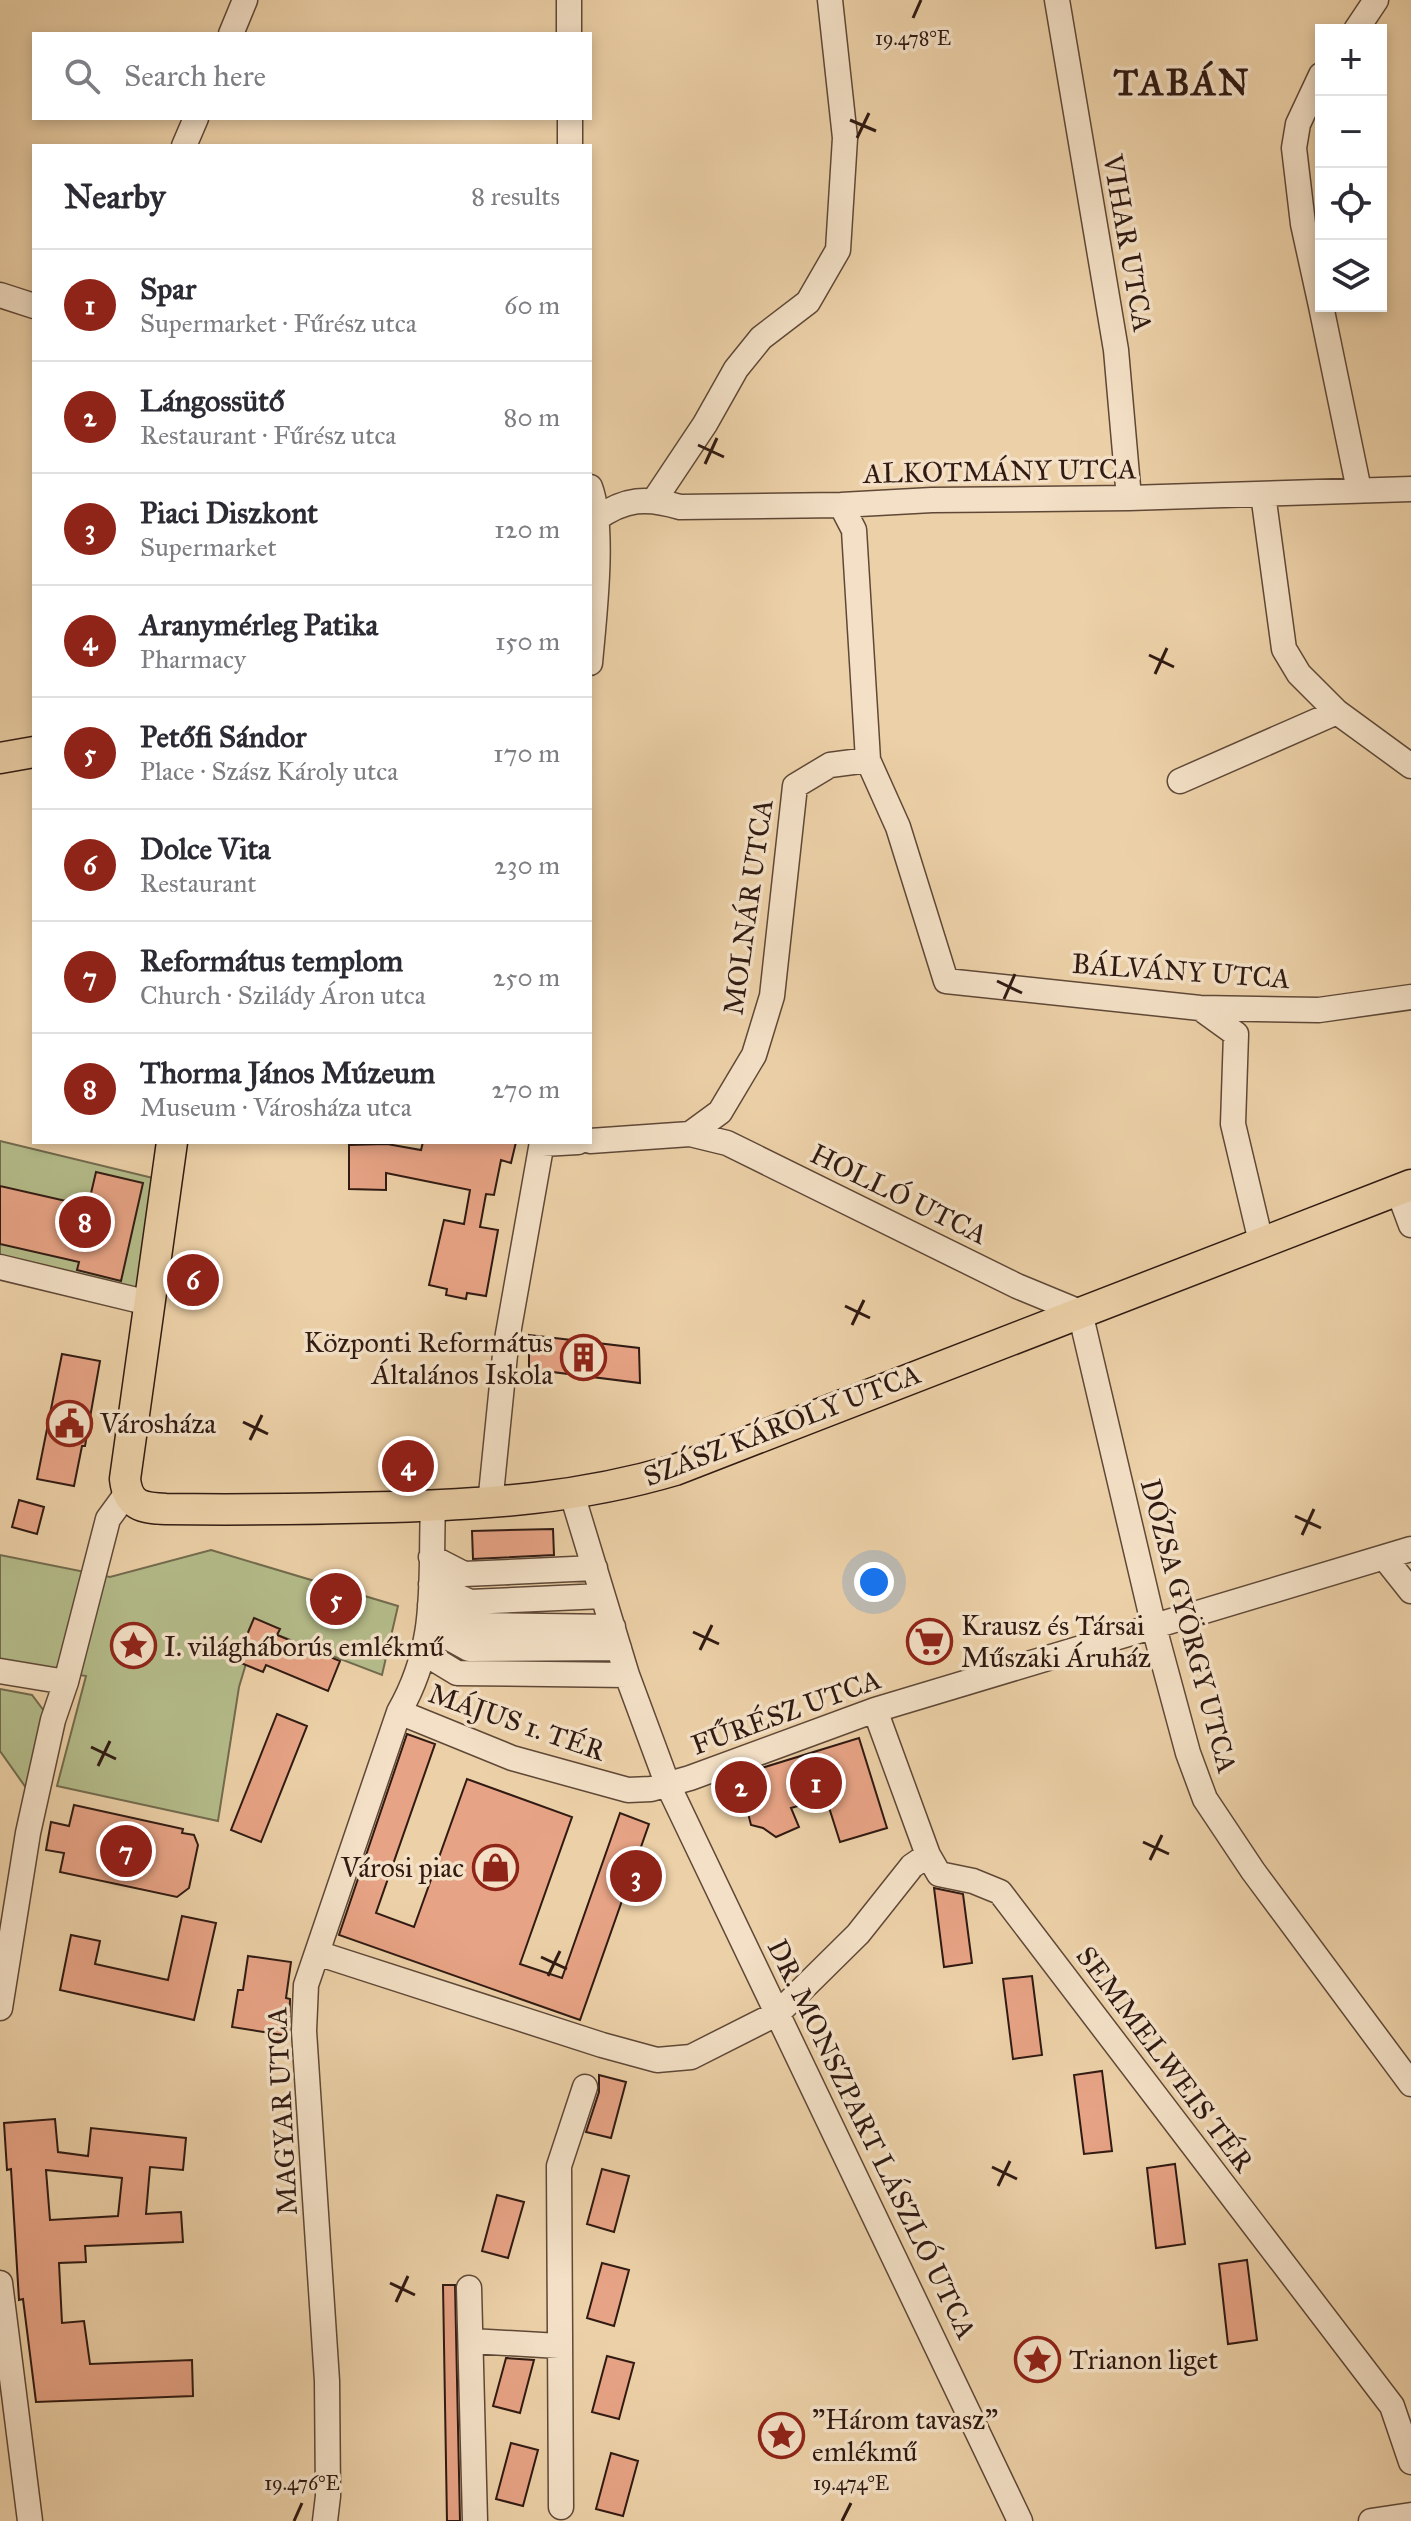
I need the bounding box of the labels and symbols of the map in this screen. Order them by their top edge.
text: 19.478°E [875,26,951,50]
district label: TABÁN [1114,60,1250,105]
street label: VIHAR UTCA [1095,151,1161,335]
street label: ALKOTMÁNY UTCA [862,451,1137,491]
street label: MOLNÁR UTCA [716,797,780,1017]
street label: BÁLVÁNY UTCA [1071,946,1292,996]
street label: HOLLÓ UTCA [805,1136,993,1252]
pin: 8 [59,1192,111,1252]
pin: 6 [167,1250,219,1310]
place label: Központi Református Általános Iskola [304,1325,553,1392]
building icon: Központi Református Általános Iskola [560,1334,608,1382]
street label: SZÁSZ KÁROLY UTCA [639,1356,926,1494]
public building icon: Városháza [45,1399,93,1447]
place label: Városháza [99,1406,216,1441]
pin: 4 [382,1436,434,1496]
street label: DÓZSA GYÖRGY UTCA [1133,1475,1245,1777]
your location [854,1562,894,1602]
pin: 5 [310,1569,362,1629]
place label: Krausz és Társai Műszaki Áruház [961,1608,1151,1675]
supermarket icon: Krausz és Társai Műszaki Áruház [906,1617,954,1665]
place icon: I. világháborús emlékmű [109,1622,157,1670]
place label: I. világháborús emlékmű [164,1629,444,1664]
street label: FŰRÉSZ UTCA [687,1661,886,1762]
street label: MÁJUS 1. TÉR [424,1675,611,1769]
pin: 1 [790,1753,842,1813]
pin: 2 [715,1757,767,1817]
pin: 7 [100,1821,152,1881]
shop icon: Városi piac [471,1843,519,1891]
pin: 3 [610,1846,662,1906]
place label: Városi piac [340,1850,464,1885]
street label: DR. MONSZPART LÁSZLÓ UTCA [760,1933,984,2345]
street label: SEMMELWEIS TÉR [1069,1939,1262,2180]
street label: MAGYAR UTCA [259,2006,305,2216]
place icon: Trianon liget [1014,2335,1062,2383]
place label: Trianon liget [1069,2342,1218,2377]
place label: "Három tavasz" emlékmű [812,2402,998,2469]
place icon: "Három tavasz" emlékmű [757,2411,805,2459]
text: 19.476°E [264,2471,340,2495]
text: 19.474°E [813,2471,889,2495]

